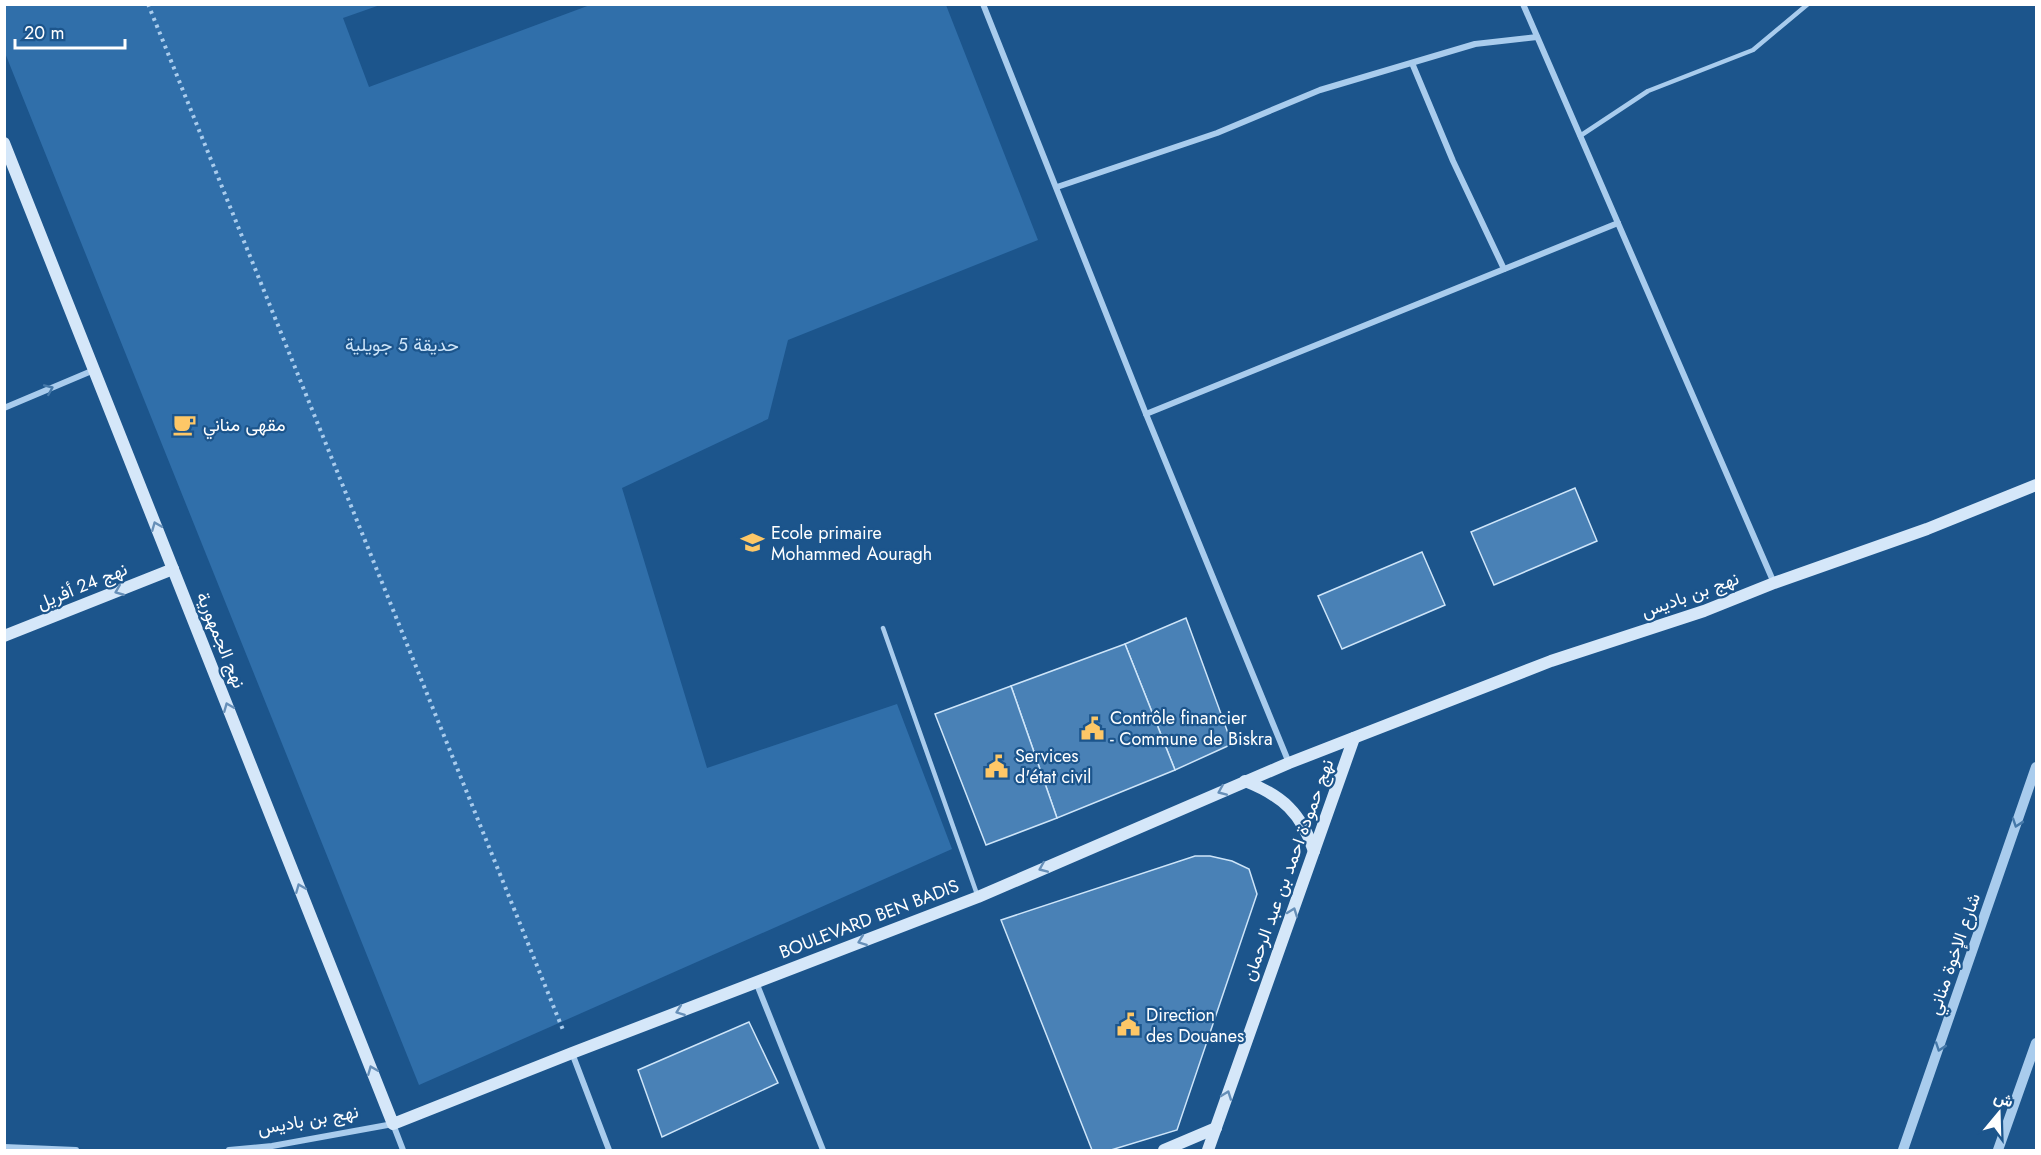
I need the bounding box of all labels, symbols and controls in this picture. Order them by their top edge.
scale bar [15,12,124,50]
text: 20 m [24,20,64,46]
park label: حديقة 5 جويلية [345,332,459,358]
one-way arrow [43,384,54,396]
cafe icon: مقهى مناني [172,412,198,438]
place label: مقهى مناني [203,412,286,440]
place label: Ecole primaire Mohammed Aouragh [771,520,932,567]
one-way arrow [151,521,163,532]
school or university icon: Ecole primaire Mohammed Aouragh [740,530,766,556]
street label: نهج 24 أفريل [33,556,131,616]
street label: نهج بن باديس [1638,565,1742,625]
one-way arrow [114,583,125,596]
street label: نهج الجمهورية [190,588,252,692]
one-way arrow [223,702,235,713]
place label: Contrôle financier - Commune de Biskra [1110,705,1273,752]
public building icon: Contrôle financier - Commune de Biskra [1079,715,1105,741]
place label: Services d'état civil [1015,743,1091,790]
public building icon: Services d'état civil [984,753,1010,779]
street label: نهج حمودة احمد بن عبد الرحمان [1236,755,1340,985]
one-way arrow [1218,784,1229,796]
one-way arrow [2012,817,2025,828]
one-way arrow [1039,861,1050,873]
street label: BOULEVARD BEN BADIS [775,873,963,965]
one-way arrow [295,883,307,894]
street label: شارع الإخوة مناني [1921,890,1989,1019]
one-way arrow [1285,907,1298,918]
one-way arrow [858,934,869,946]
place label: Direction des Douanes [1146,1002,1244,1049]
one-way arrow [676,1004,687,1016]
public building icon: Direction des Douanes [1115,1012,1141,1038]
one-way arrow [1934,1041,1947,1052]
one-way arrow [366,1065,379,1075]
north arrow [1969,1083,2029,1143]
text: ش [1991,1085,2017,1113]
one-way arrow [1220,1090,1233,1101]
street label: نهج بن باديس [255,1098,361,1142]

